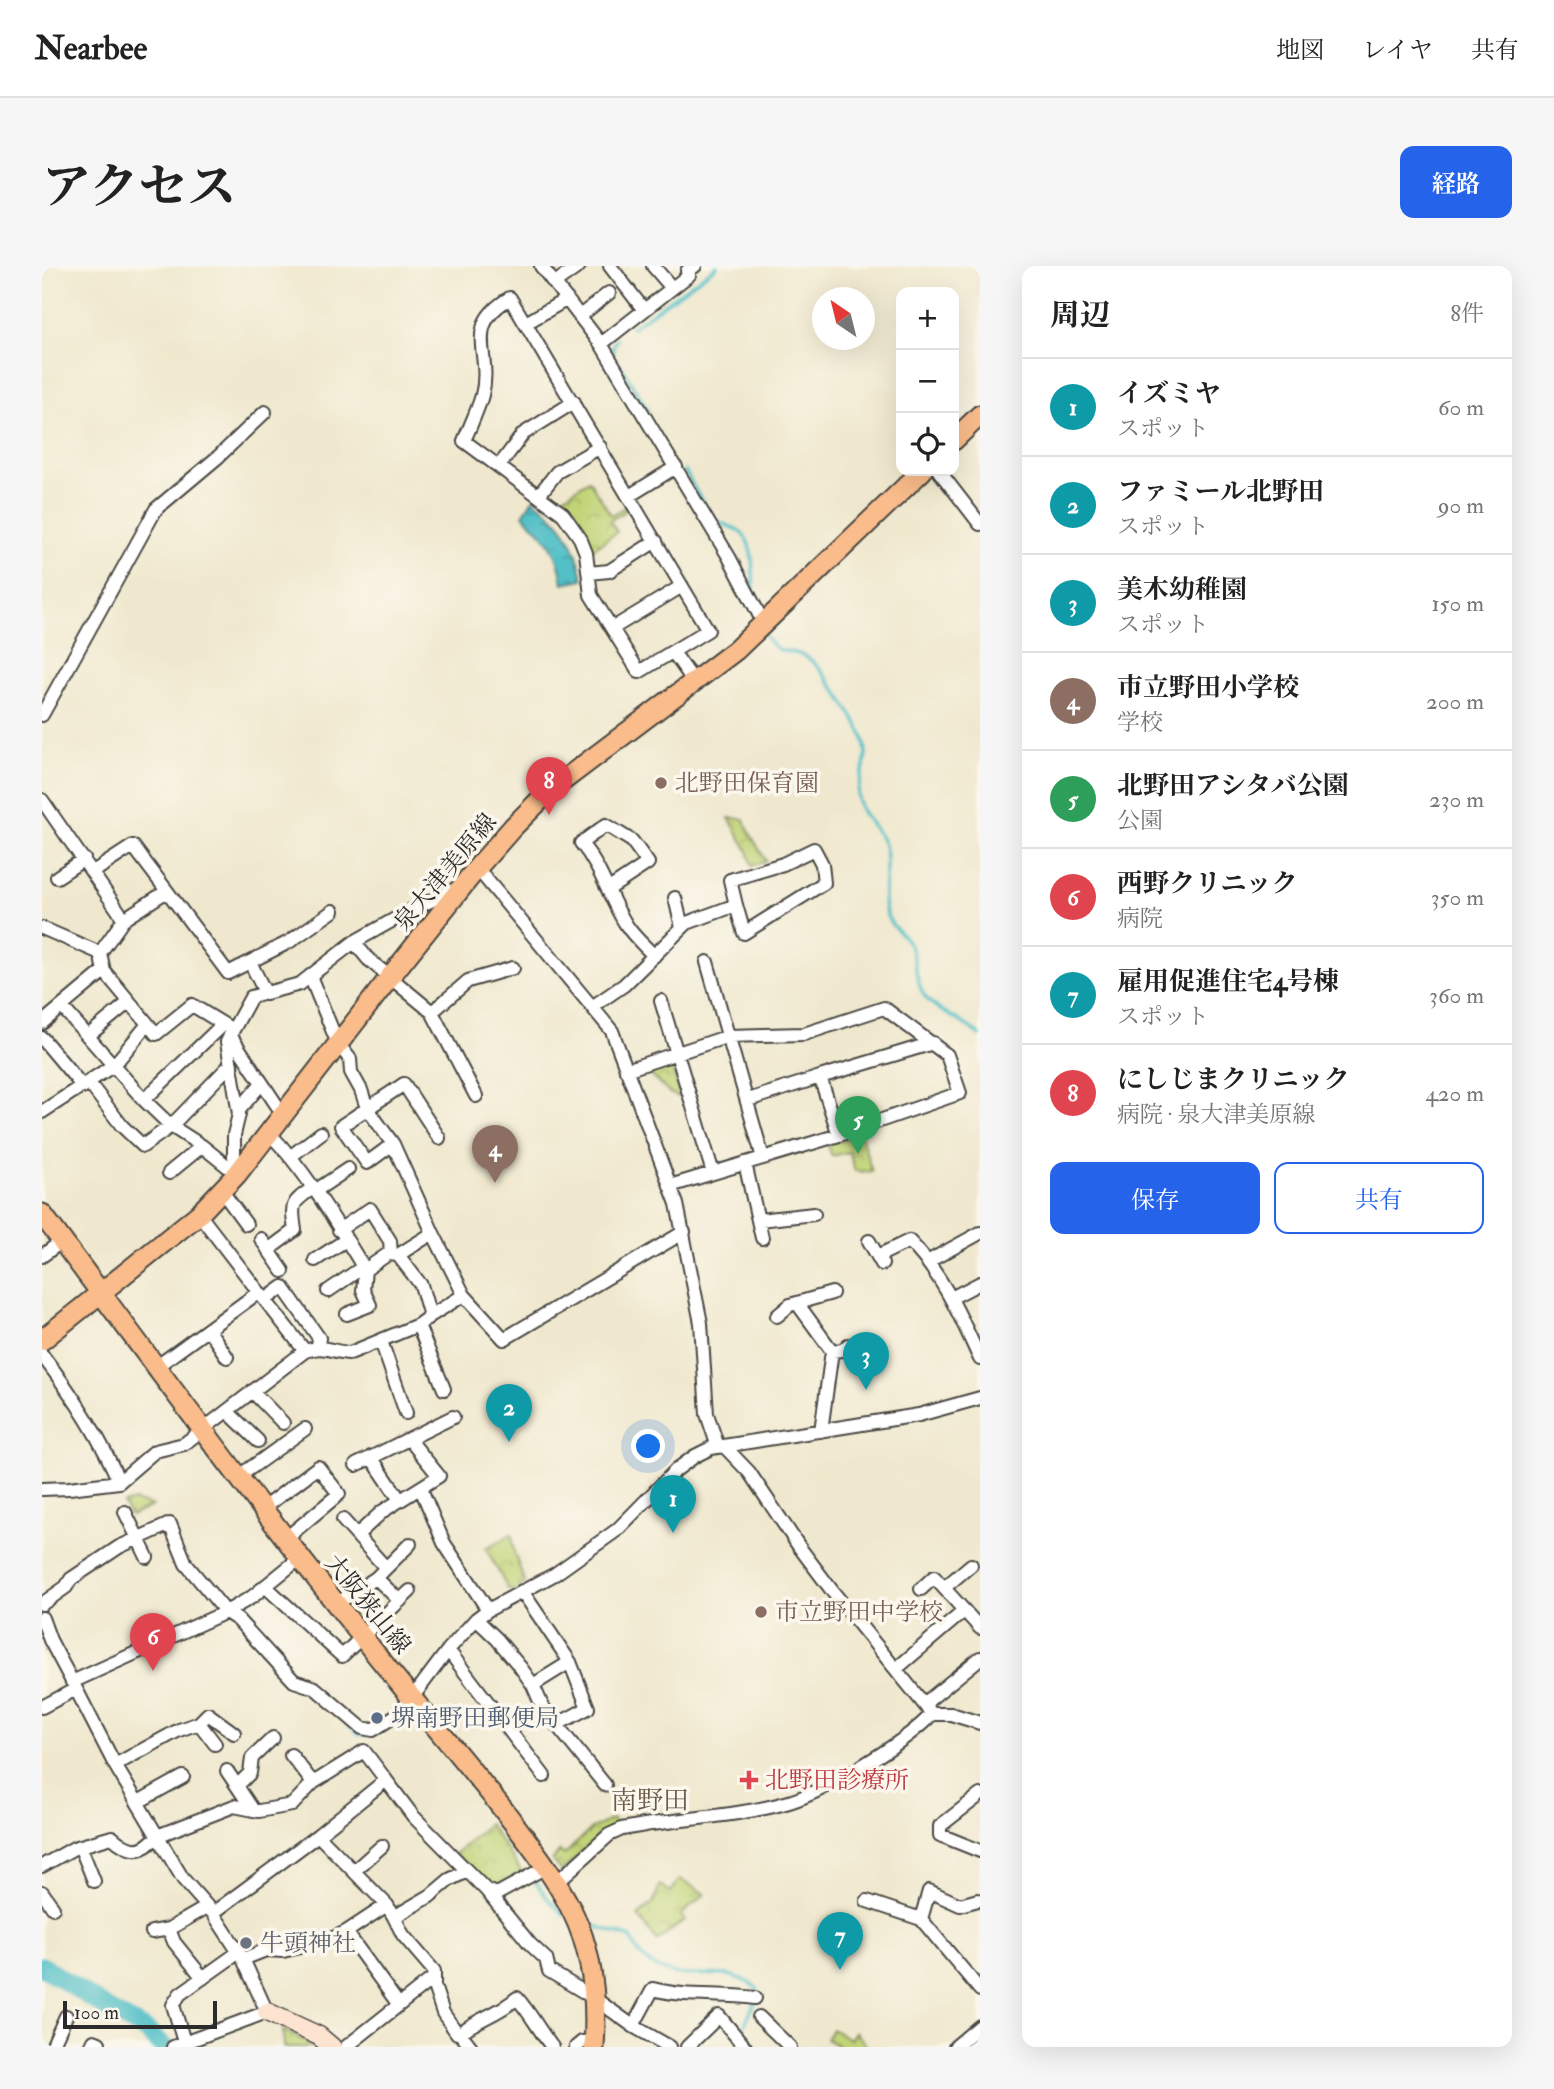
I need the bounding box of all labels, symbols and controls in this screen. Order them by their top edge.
text: Nearbee [35,28,147,69]
text: 地図 [1276,35,1324,66]
text: レイヤ [1362,35,1433,66]
text: 共有 [1471,35,1519,66]
button: 経路 [1400,146,1512,218]
text: アクセス [42,157,237,218]
north arrow [812,287,875,350]
map controls [896,287,959,476]
button: + [896,287,959,350]
text: 周辺 [1050,297,1110,334]
text: 8件 [1450,299,1484,328]
button: − [896,350,959,413]
text: イズミヤ [1117,378,1221,410]
text: 1 [1069,393,1077,422]
text: 60 m [1438,393,1484,422]
button: locate [896,413,959,476]
text: スポット [1117,414,1209,443]
text: ファミール北野田 [1117,476,1324,508]
text: 2 [1067,491,1079,520]
text: 90 m [1438,491,1484,520]
text: スポット [1117,512,1209,541]
text: 美木幼稚園 [1117,574,1247,606]
text: 3 [1069,589,1077,618]
text: 150 m [1431,589,1484,618]
text: スポット [1117,610,1209,639]
text: 市立野田小学校 [1117,672,1299,704]
text: 4 [1067,687,1079,716]
text: 200 m [1426,687,1484,716]
text: 学校 [1117,708,1163,737]
pin: 8 [526,757,572,815]
place label: 北野田保育園 [675,768,819,799]
text: 北野田アシタバ公園 [1117,770,1349,802]
marker: 北野田保育園 [653,775,669,791]
text: 5 [1068,785,1078,814]
text: 230 m [1429,785,1484,814]
text: 公園 [1117,806,1163,835]
street label: 泉大津美原線 [387,807,504,937]
text: 西野クリニック [1117,868,1297,900]
text: 6 [1067,883,1079,912]
text: 350 m [1431,883,1484,912]
text: 病院 [1117,904,1163,933]
text: 雇用促進住宅4号棟 [1117,966,1339,998]
text: 7 [1068,981,1078,1010]
text: 360 m [1429,981,1484,1010]
text: スポット [1117,1002,1209,1031]
text: にしじまクリニック [1117,1064,1349,1096]
text: 8 [1068,1079,1078,1108]
text: 420 m [1425,1079,1484,1108]
pin: 5 [835,1096,881,1154]
text: 病院 · 泉大津美原線 [1117,1100,1315,1129]
pin: 4 [472,1125,518,1183]
button: 保存 [1050,1162,1260,1234]
button: 共有 [1274,1162,1484,1234]
pin: 3 [843,1332,889,1390]
pin: 2 [486,1384,532,1442]
your location [631,1429,665,1463]
pin: 1 [650,1475,696,1533]
street label: 大阪狭山線 [318,1548,417,1661]
place label: 市立野田中学校 [775,1597,943,1628]
marker: 市立野田中学校 [753,1604,769,1620]
pin: 6 [130,1613,176,1671]
place label: 堺南野田郵便局 [391,1703,559,1734]
marker: 堺南野田郵便局 [369,1710,385,1726]
place label: 北野田診療所 [765,1765,909,1796]
marker: 北野田診療所 [739,1770,759,1790]
district label: 南野田 [611,1785,689,1817]
pin: 7 [817,1912,863,1970]
place label: 牛頭神社 [260,1928,356,1959]
marker: 牛頭神社 [238,1935,254,1951]
scale bar [63,1998,217,2030]
text: 100 m [74,2001,119,2025]

